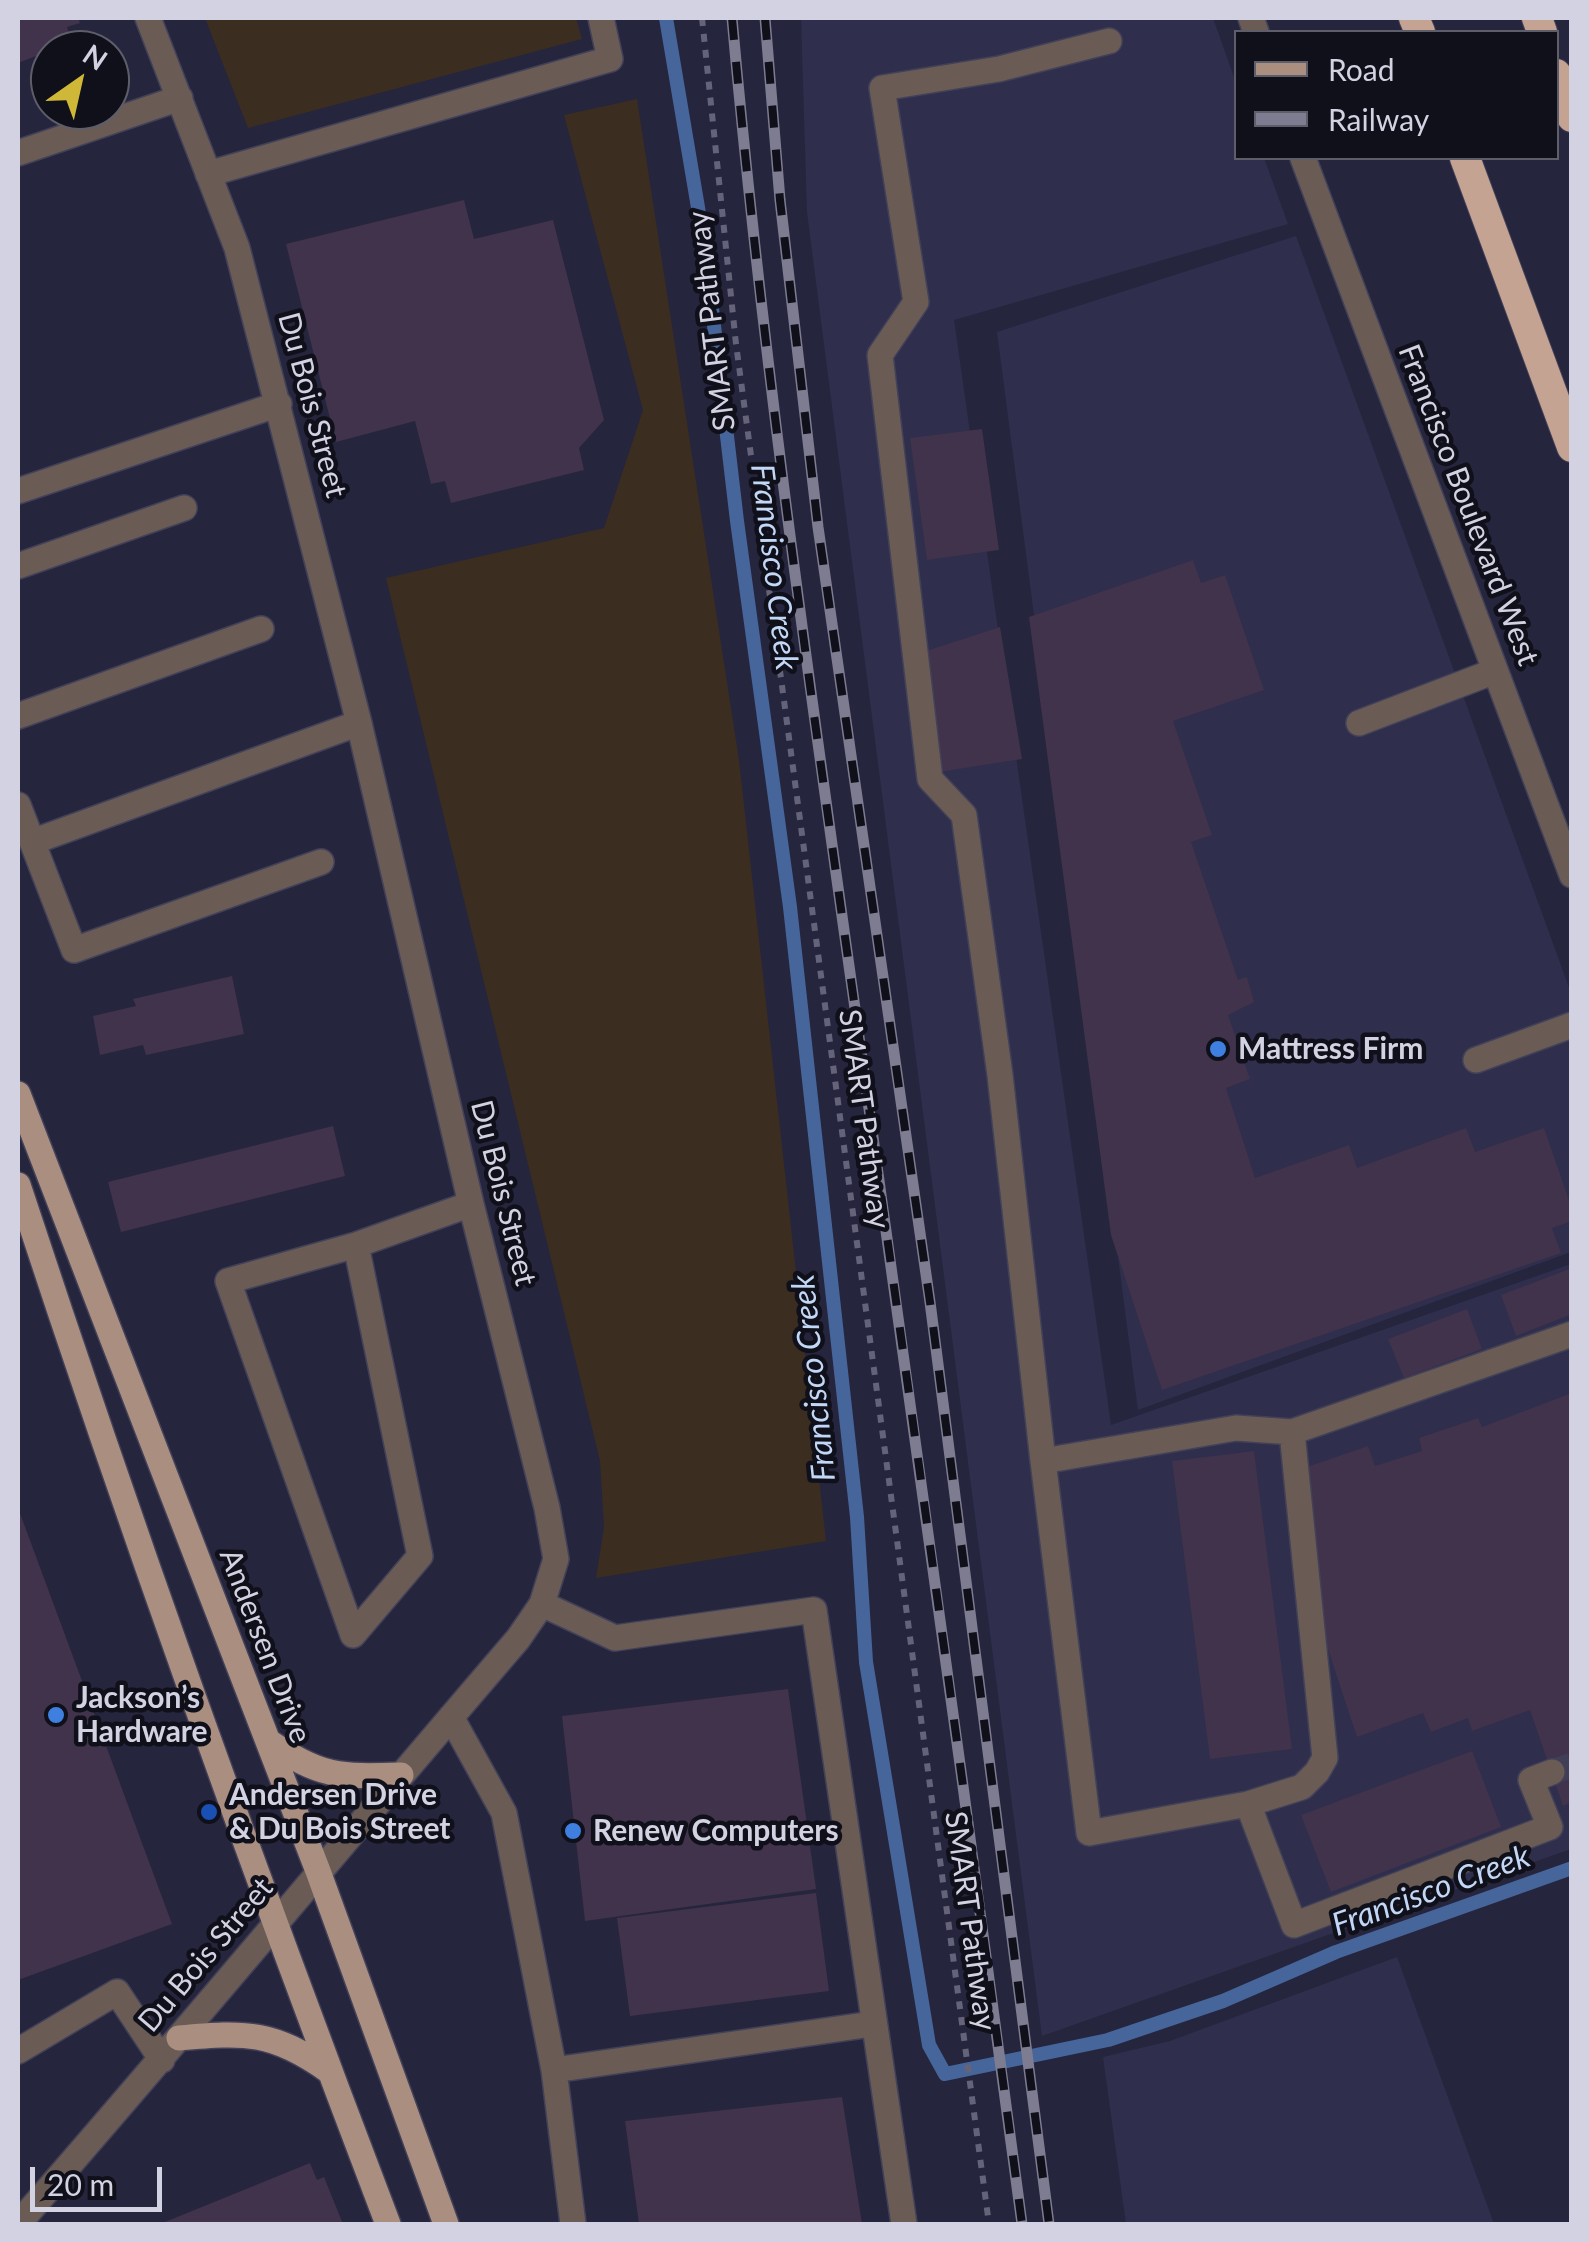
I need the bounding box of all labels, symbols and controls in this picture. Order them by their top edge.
north arrow [30,30,130,130]
legend [1234,30,1559,160]
text: N [77,37,114,77]
text: Road [1328,51,1395,87]
text: Railway [1328,101,1429,137]
street label: SMART Pathway [681,209,743,433]
street label: Du Bois Street [270,309,354,501]
street label: Francisco Boulevard West [1390,340,1546,670]
water label: Francisco Creek [742,462,806,672]
street label: SMART Pathway [831,1007,897,1231]
place label: Mattress Firm [1238,1031,1423,1067]
marker: Mattress Firm [1207,1038,1229,1060]
street label: Du Bois Street [463,1096,543,1290]
water label: Francisco Creek [784,1273,844,1483]
street label: Andersen Drive [211,1544,319,1748]
place label: Jackson’s Hardware [76,1680,208,1750]
marker: Jackson’s Hardware [45,1704,67,1726]
place label: Andersen Drive & Du Bois Street [229,1777,450,1848]
marker: Andersen Drive & Du Bois Street [198,1801,220,1823]
street label: SMART Pathway [937,1809,1003,2033]
place label: Renew Computers [593,1813,839,1849]
marker: Renew Computers [562,1820,584,1842]
water label: Francisco Creek [1327,1837,1535,1945]
street label: Du Bois Street [131,1871,281,2039]
scale bar [35,2147,168,2209]
text: 20 m [47,2166,114,2202]

